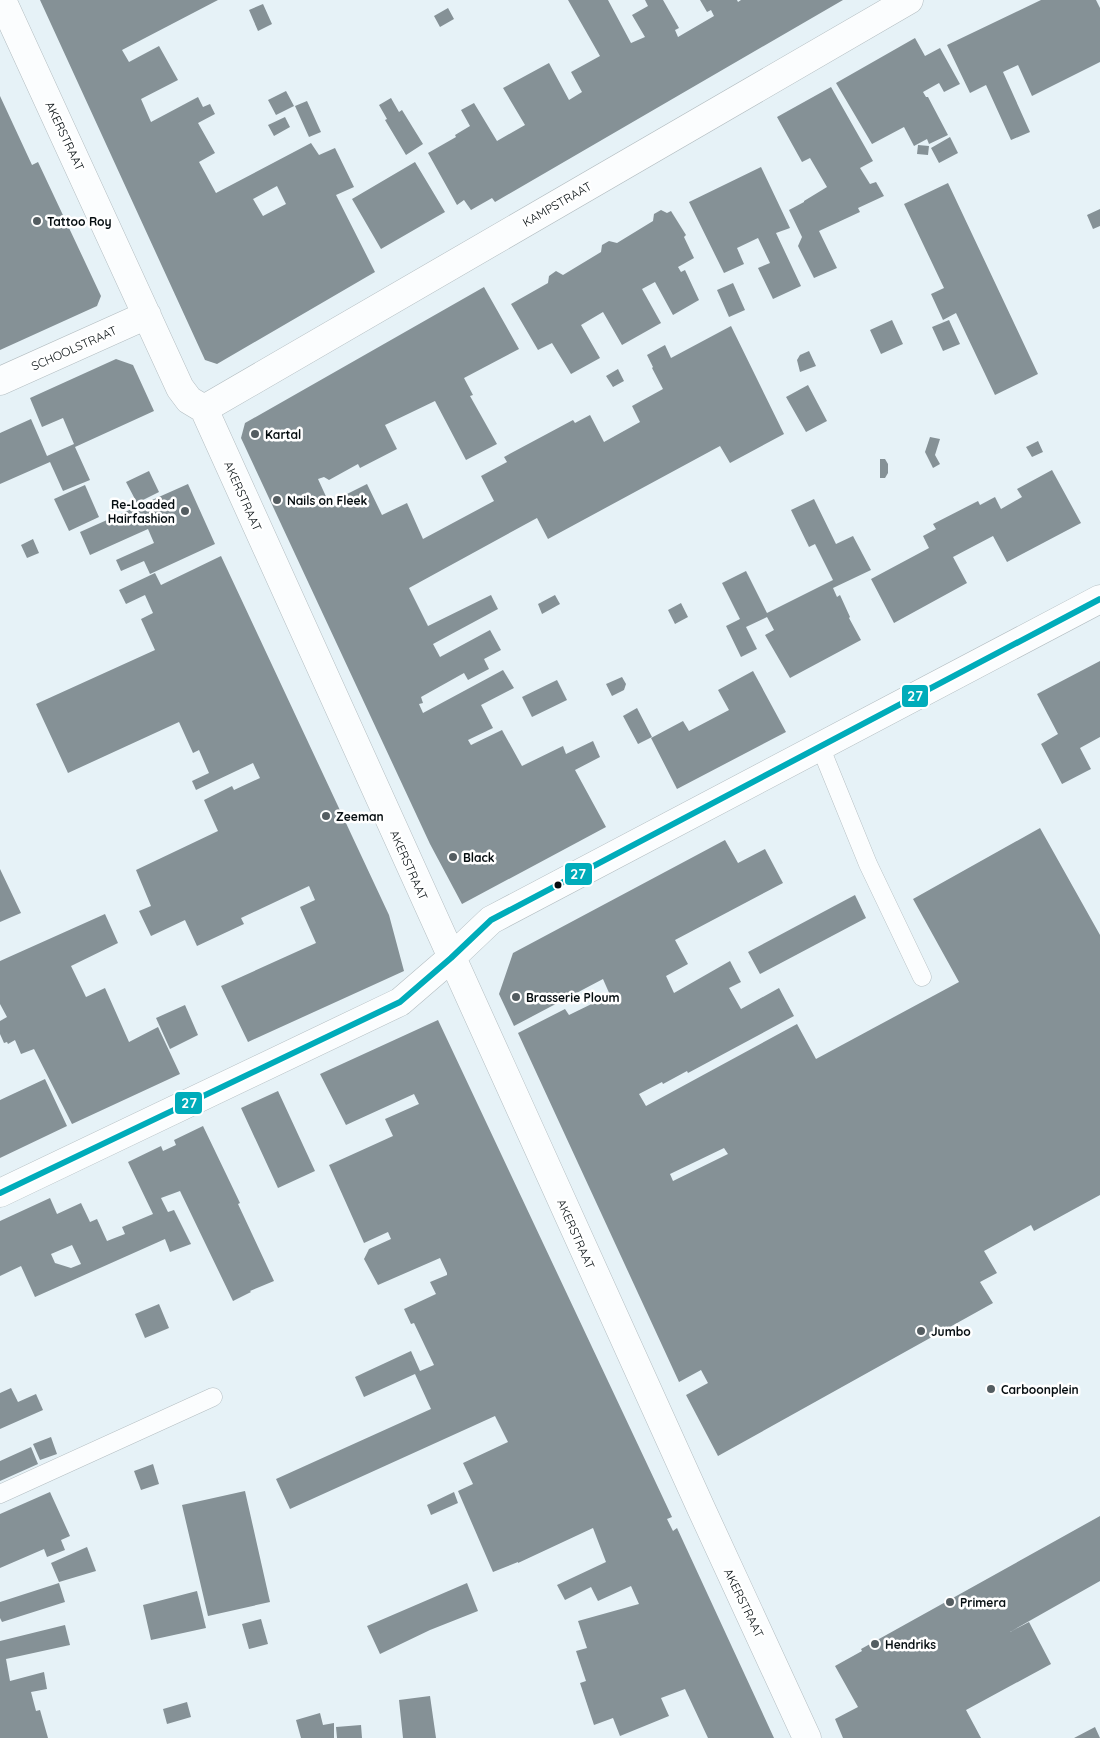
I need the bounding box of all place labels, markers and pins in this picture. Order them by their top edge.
place label: Tattoo Roy [47,214,112,229]
marker: Tattoo Roy [31,215,43,227]
place label: Kartal [265,427,301,442]
marker: Kartal [249,428,261,440]
place label: Nails on Fleek [287,493,368,508]
marker: Nails on Fleek [271,494,283,506]
place label: Re-Loaded Hairfashion [108,497,175,526]
marker: Re-Loaded Hairfashion [179,505,191,517]
place label: Zeeman [336,809,384,824]
marker: Zeeman [320,810,332,822]
place label: Black [463,850,495,865]
marker: Black [447,851,459,863]
unlabelled marker [553,880,563,890]
place label: Brasserie Ploum [526,990,620,1005]
marker: Brasserie Ploum [510,991,522,1003]
place label: Jumbo [931,1324,971,1339]
marker: Jumbo [915,1325,927,1337]
place label: Carboonplein [1001,1382,1079,1397]
marker: Carboonplein [985,1383,997,1395]
place label: Primera [960,1595,1006,1610]
marker: Primera [944,1596,956,1608]
place label: Hendriks [885,1637,936,1652]
marker: Hendriks [869,1638,881,1650]

